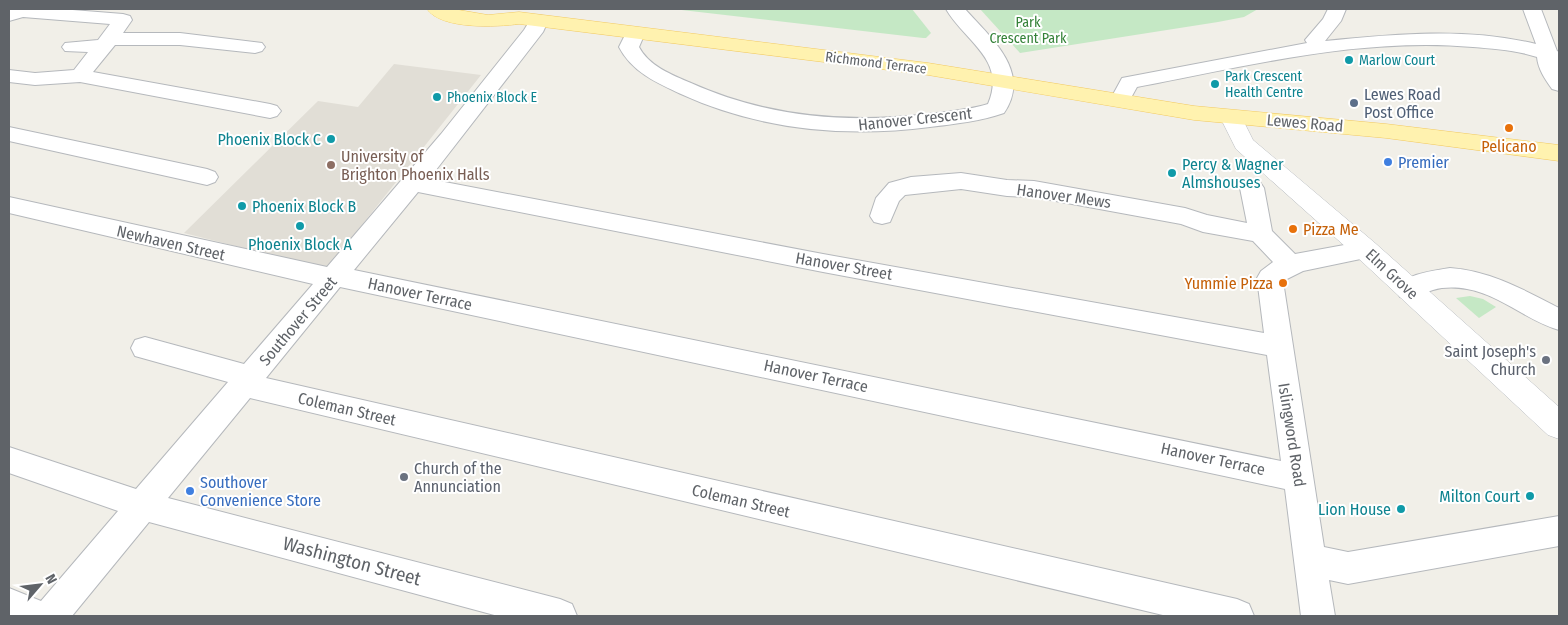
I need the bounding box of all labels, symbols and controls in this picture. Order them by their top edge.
park label: Park Crescent Park [989,14,1067,47]
street label: Richmond Terrace [824,48,928,78]
place label: Marlow Court [1359,52,1436,69]
marker: Marlow Court [1343,54,1355,66]
place label: Park Crescent Health Centre [1225,68,1303,101]
marker: Park Crescent Health Centre [1209,78,1221,90]
place label: Lewes Road Post Office [1364,85,1441,122]
place label: Phoenix Block E [447,89,537,106]
marker: Phoenix Block E [431,91,443,103]
marker: Lewes Road Post Office [1348,97,1360,109]
street label: Hanover Crescent [857,103,974,134]
street label: Lewes Road [1266,110,1344,136]
marker: Pelicano [1503,122,1515,134]
place label: Phoenix Block C [217,130,321,149]
marker: Phoenix Block C [325,133,337,145]
place label: Pelicano [1481,137,1537,156]
place label: University of Brighton Phoenix Halls [341,147,490,184]
place label: Premier [1398,153,1449,172]
place label: Percy & Wagner Almshouses [1182,155,1284,192]
marker: Premier [1382,156,1394,168]
marker: University of Brighton Phoenix Halls [325,159,337,171]
marker: Percy & Wagner Almshouses [1166,167,1178,179]
street label: Hanover Mews [1016,180,1113,212]
place label: Phoenix Block B [252,197,356,216]
marker: Phoenix Block B [236,200,248,212]
marker: Phoenix Block A [294,220,306,232]
place label: Pizza Me [1303,220,1359,239]
street label: Newhaven Street [115,221,228,265]
marker: Pizza Me [1287,223,1299,235]
place label: Phoenix Block A [248,235,352,254]
street label: Elm Grove [1362,245,1422,303]
street label: Hanover Street [794,248,895,284]
street label: Southover Street [255,272,341,369]
street label: Hanover Terrace [366,274,474,314]
place label: Yummie Pizza [1184,274,1273,293]
marker: Yummie Pizza [1277,277,1289,289]
place label: Saint Joseph's Church [1445,342,1536,379]
marker: Saint Joseph's Church [1540,354,1552,366]
street label: Hanover Terrace [762,356,870,396]
street label: Islingword Road [1274,382,1310,488]
street label: Coleman Street [296,389,399,430]
street label: Hanover Terrace [1159,439,1267,479]
place label: Church of the Annunciation [414,459,502,496]
marker: Church of the Annunciation [398,471,410,483]
place label: Southover Convenience Store [200,473,321,510]
street label: Coleman Street [690,481,793,522]
marker: Southover Convenience Store [184,485,196,497]
place label: Milton Court [1439,487,1521,506]
marker: Milton Court [1524,490,1536,502]
place label: Lion House [1318,500,1391,519]
marker: Lion House [1395,503,1407,515]
street label: Washington Street [281,532,424,591]
north arrow [15,560,65,610]
text: N [42,571,61,587]

